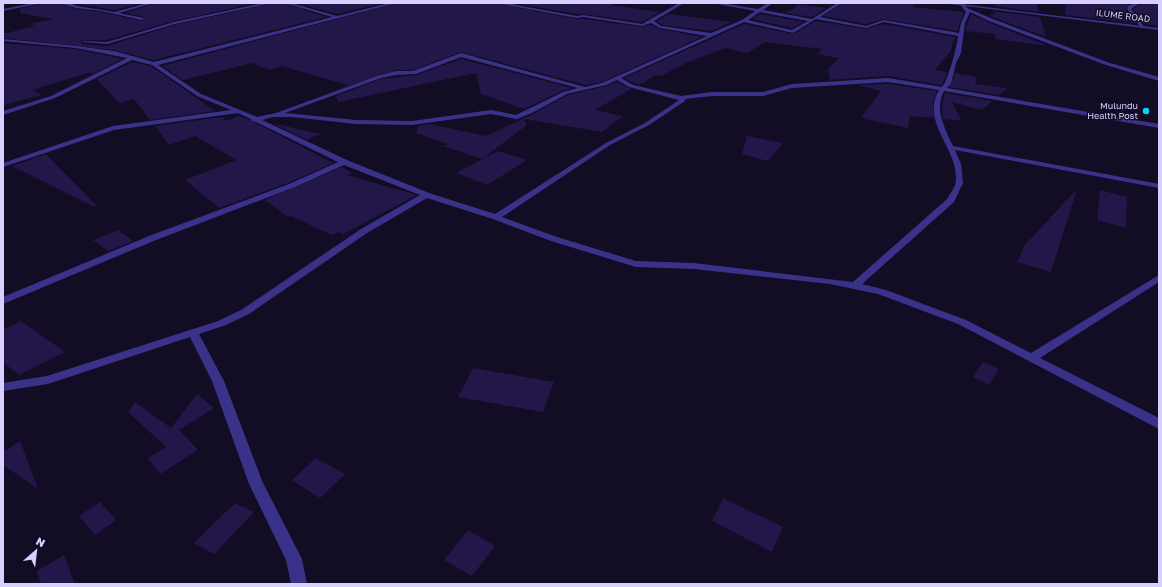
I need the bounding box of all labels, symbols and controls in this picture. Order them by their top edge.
street label: ILUME ROAD [1095,7,1151,24]
place label: Mulundu Health Post [1087,100,1138,121]
marker: Mulundu Health Post [1141,106,1151,116]
north arrow [16,531,56,571]
text: N [34,534,48,549]

